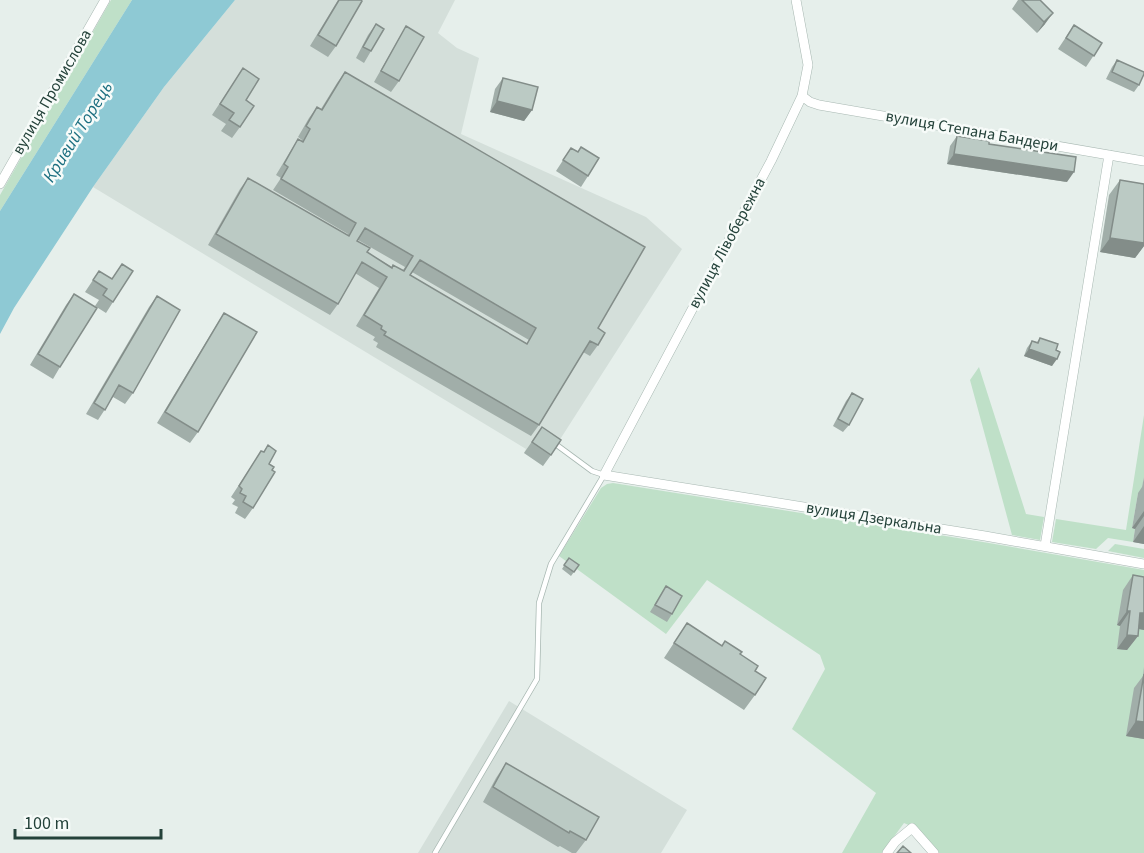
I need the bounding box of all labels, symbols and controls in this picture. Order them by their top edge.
street label: вулиця Промислова [7,25,97,159]
water label: Кривий Торець [37,77,119,187]
street label: вулиця Степана Бандери [884,105,1060,157]
street label: вулиця Лівобережна [683,174,771,312]
street label: вулиця Дзеркальна [805,496,943,540]
scale bar [15,802,160,840]
text: 100 m [24,811,69,836]

